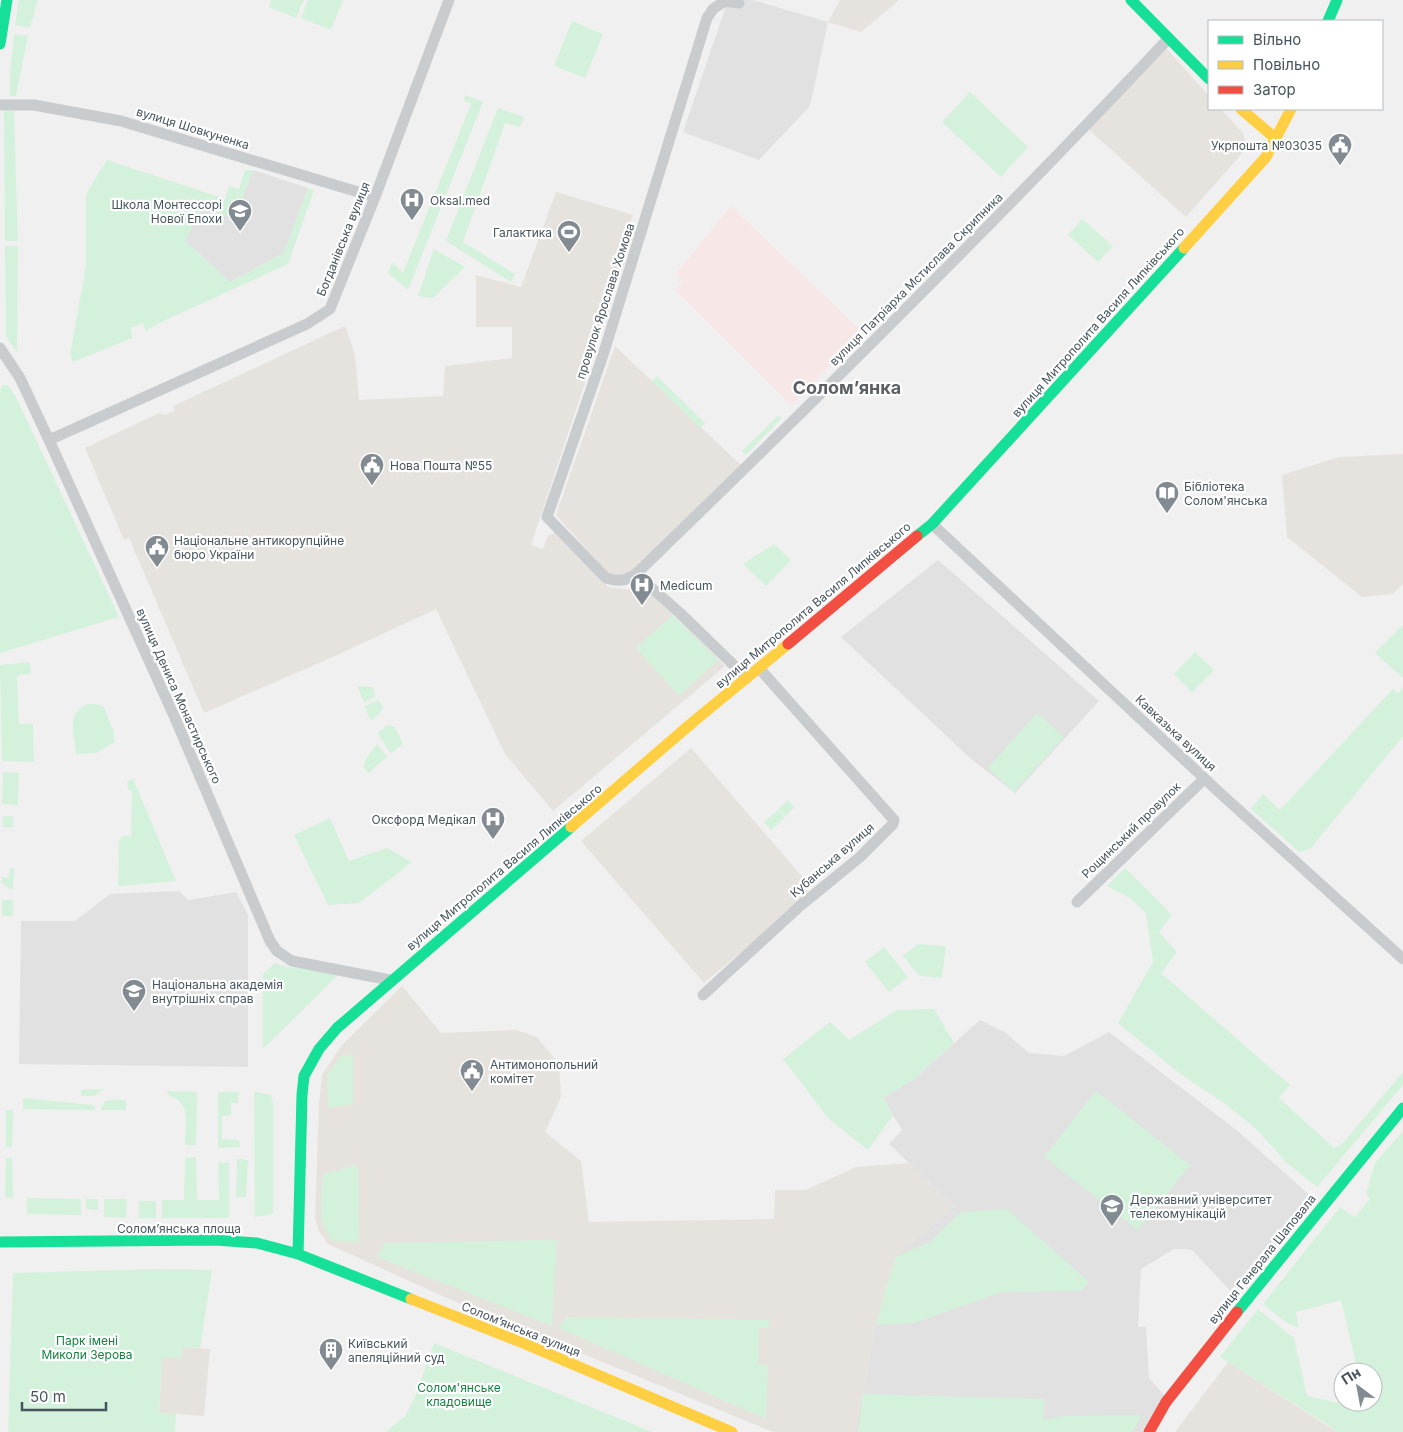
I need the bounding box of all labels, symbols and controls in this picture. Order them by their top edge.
legend [1208,20,1383,110]
text: Вільно [1253,30,1301,49]
text: Повільно [1253,55,1320,74]
text: Затор [1253,80,1296,99]
street label: вулиця Шовкуненка [135,104,251,152]
public building icon: Укрпошта №03035 [1327,132,1353,166]
place label: Укрпошта №03035 [1211,138,1322,153]
street label: Богданівська вулиця [313,180,373,298]
hospital icon: Oksal.med [399,187,425,221]
street label: вулиця Патріарха Мстислава Скрипника [826,189,1006,369]
place label: Oksal.med [430,193,490,208]
place label: Школа Монтессорі Нової Епохи [111,197,222,226]
school or university icon: Школа Монтессорі Нової Епохи [227,198,253,232]
sports icon: Галактика [556,219,582,253]
street label: провулок Ярослава Хомова [573,221,637,381]
street label: вулиця Митрополита Василя Липківського [1009,224,1187,420]
place label: Галактика [493,225,552,240]
district label: Соломʼянка [793,377,901,398]
public building icon: Нова Пошта №55 [359,452,385,486]
place label: Нова Пошта №55 [390,458,492,473]
place label: Бібліотека Солом'янська [1184,479,1267,508]
library icon: Бібліотека Солом'янська [1154,480,1180,514]
street label: вулиця Митрополита Василя Липківського [712,519,914,691]
place label: Національне антикорупційне бюро України [174,533,344,562]
public building icon: Національне антикорупційне бюро України [144,534,170,568]
hospital icon: Medicum [629,572,655,606]
place label: Medicum [660,578,713,593]
street label: вулиця Дениса Монастирського [133,606,225,786]
street label: Кавказька вулиця [1133,692,1219,774]
street label: Рощинський провулок [1078,778,1184,881]
street label: вулиця Митрополита Василя Липківського [403,781,605,953]
hospital icon: Оксфорд Медікал [480,806,506,840]
place label: Оксфорд Медікал [372,812,476,827]
street label: Кубанська вулиця [787,819,877,901]
place label: Національна академія внутрішніх справ [152,977,283,1006]
school or university icon: Національна академія внутрішніх справ [121,978,147,1012]
place label: Антимонопольний комітет [490,1057,598,1086]
public building icon: Антимонопольний комітет [459,1058,485,1092]
street label: вулиця Генерала Шаповала [1205,1191,1319,1327]
place label: Державний університет телекомунікацій [1130,1192,1272,1221]
school or university icon: Державний університет телекомунікацій [1099,1193,1125,1227]
street label: Соломʼянська площа [117,1221,241,1236]
street label: Соломʼянська вулиця [459,1298,583,1360]
park label: Парк імені Миколи Зерова [41,1333,133,1362]
place label: Київський апеляційний суд [348,1336,445,1365]
building icon: Київський апеляційний суд [318,1337,344,1371]
north arrow [1333,1362,1383,1412]
text: Пн [1338,1363,1363,1388]
scale bar [22,1380,106,1412]
park label: Солом'янське кладовище [417,1380,501,1409]
text: 50 m [30,1387,66,1406]

